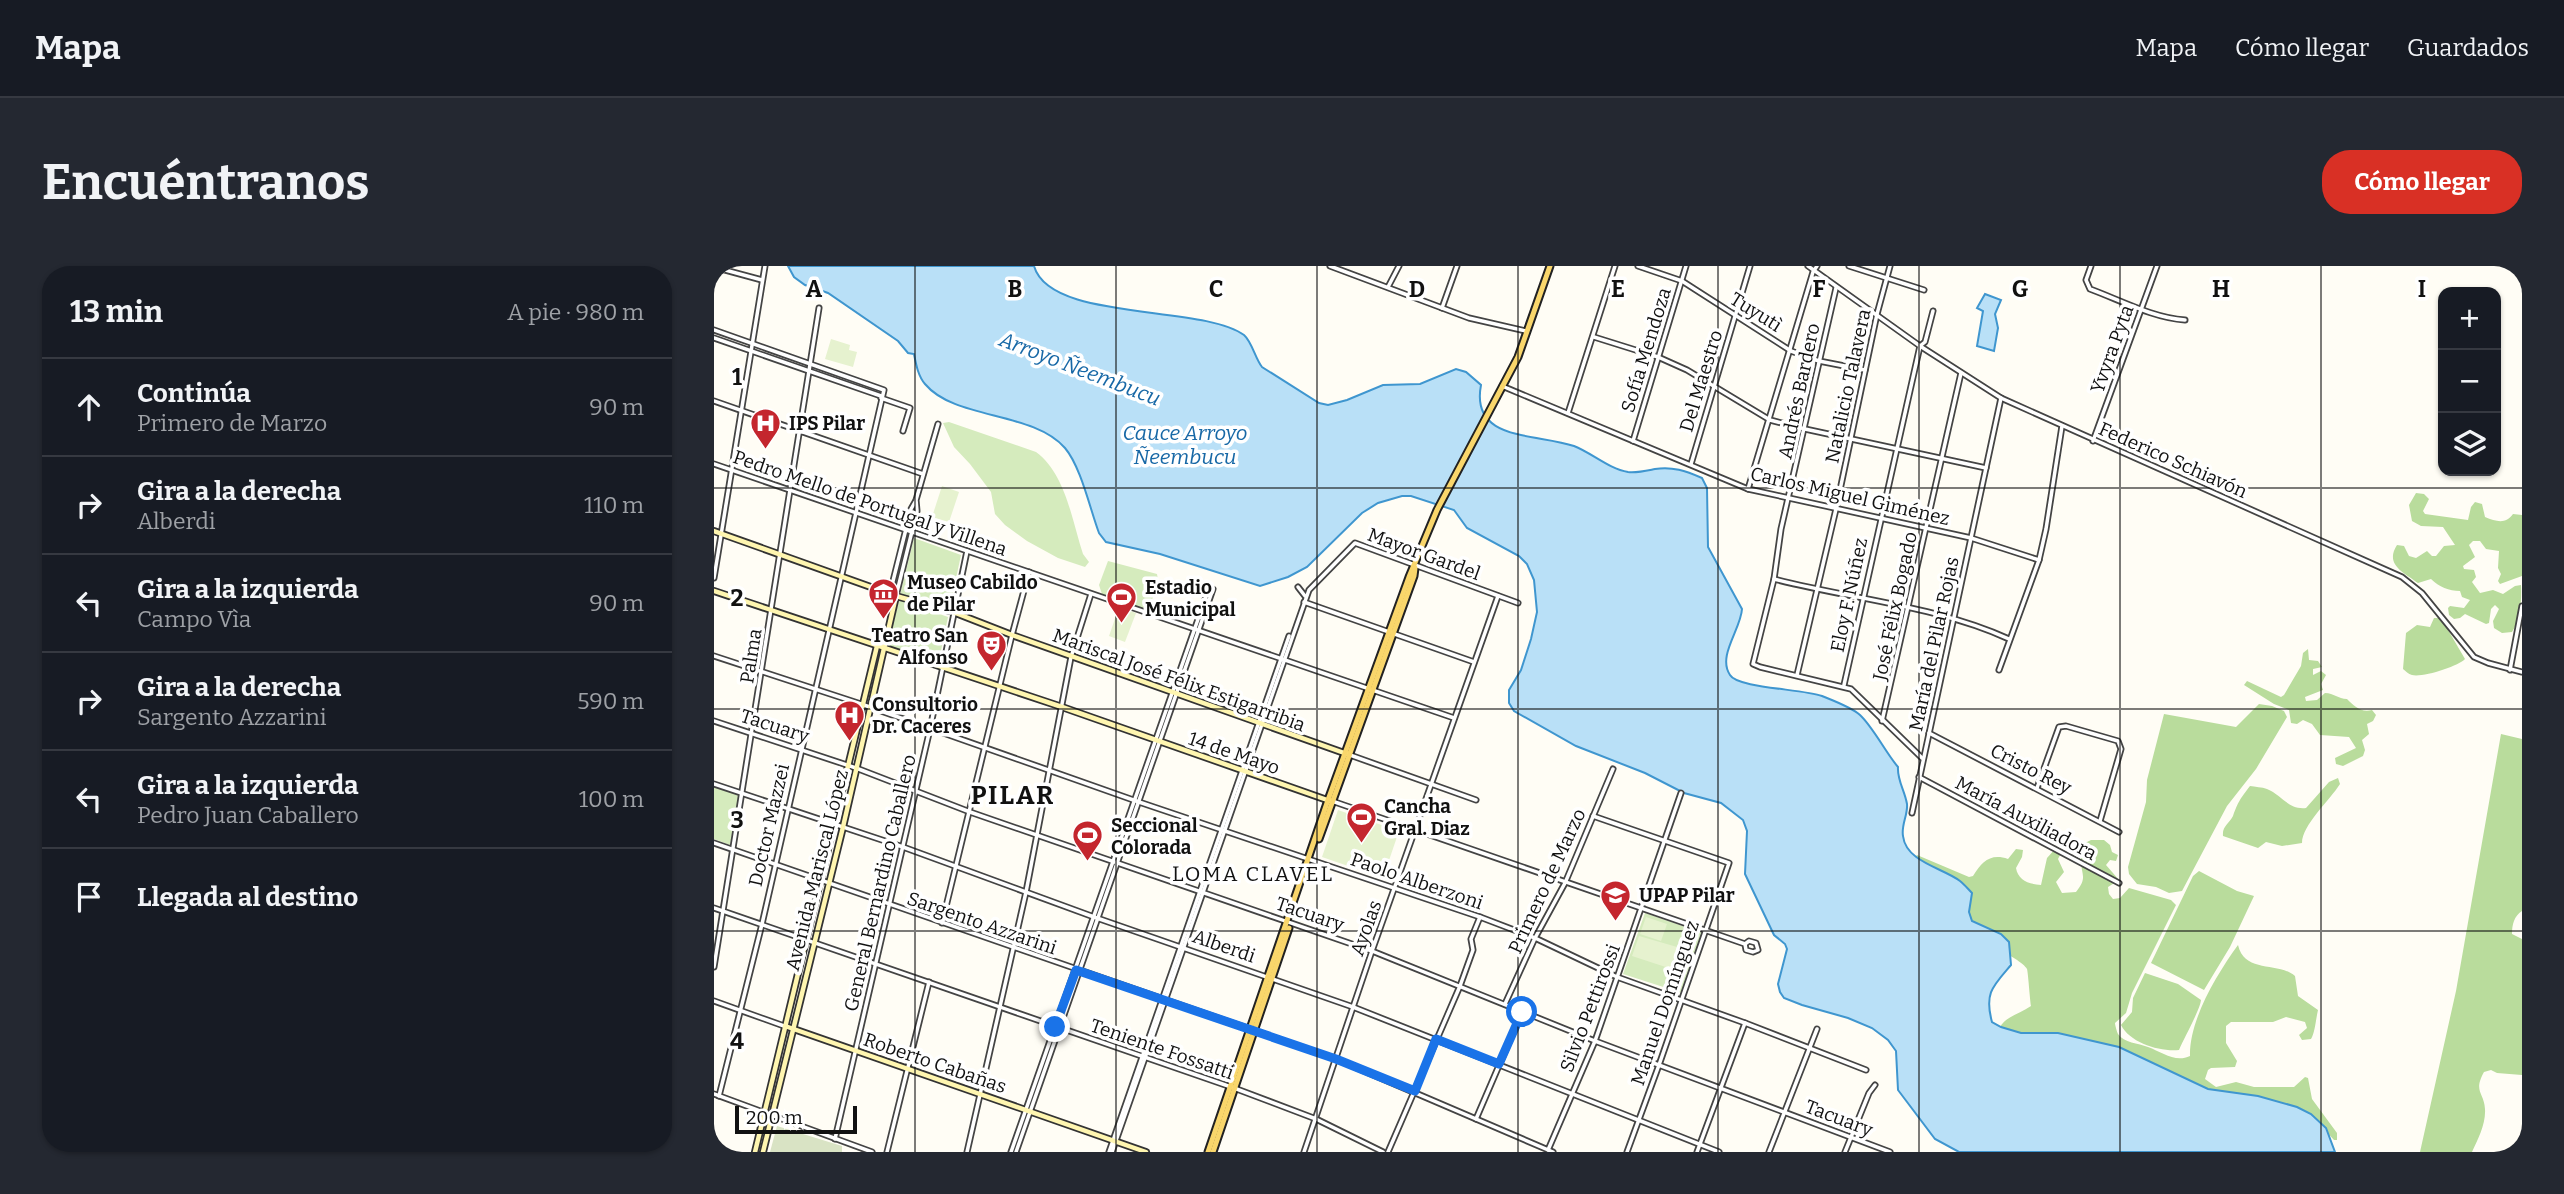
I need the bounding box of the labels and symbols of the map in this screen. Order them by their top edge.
text: A [806,275,823,303]
text: B [1008,275,1022,303]
text: C [1209,275,1223,303]
text: D [1409,275,1425,303]
text: E [1611,275,1625,303]
text: F [1813,275,1826,303]
text: G [2012,275,2029,303]
text: H [2212,275,2230,303]
text: I [2418,275,2426,303]
street label: Sofía Mendoza [1616,284,1676,415]
street label: Tuyutì [1726,287,1786,337]
street label: Yvyra Pyta [2085,301,2139,396]
street label: Natalicio Talavera [1820,306,1876,465]
street label: Andrés Bardero [1773,321,1825,461]
water label: Arroyo Ñeembucu [995,326,1164,412]
street label: Del Maestro [1675,327,1727,435]
text: 1 [732,363,742,391]
hospital icon: IPS Pilar [749,406,783,450]
place label: IPS Pilar [789,412,865,435]
street label: Federico Schiavón [2095,417,2251,503]
water label: Cauce Arroyo Ñeembucu [1122,420,1248,470]
street label: Pedro Mello de Portugal y Villena [730,445,1011,561]
street label: Carlos Miguel Giménez [1748,462,1952,530]
street label: Mayor Gardel [1364,523,1484,585]
street label: José Félix Bogado [1868,529,1922,683]
street label: Eloy F. Núñez [1826,536,1872,654]
street label: María del Pilar Rojas [1904,555,1964,733]
place label: Museo Cabildo de Pilar [907,571,1038,616]
museum icon: Museo Cabildo de Pilar [867,576,901,620]
place label: Estadio Municipal [1145,576,1236,621]
sports icon: Estadio Municipal [1105,581,1139,625]
text: 2 [731,584,744,612]
place label: Teatro San Alfonso [872,624,969,669]
street label: Mariscal José Félix Estigarribia [1050,624,1309,737]
street label: Palma [735,626,767,685]
theatre icon: Teatro San Alfonso [974,629,1008,673]
place label: Consultorio Dr. Caceres [872,693,978,738]
hospital icon: Consultorio Dr. Caceres [832,698,866,742]
street label: Tacuary [738,704,813,748]
street label: 14 de Mayo [1185,727,1283,779]
street label: Cristo Rey [1987,739,2076,800]
street label: General Bernardino Caballero [839,752,921,1014]
street label: Doctor Mazzei [744,761,794,889]
street label: Avenida Mariscal López [781,767,853,973]
street label: María Auxiliadora [1951,771,2101,865]
district label: PILAR [971,780,1055,811]
place label: Cancha Gral. Diaz [1384,795,1470,840]
sports icon: Cancha Gral. Diaz [1344,800,1378,844]
street label: Primero de Marzo [1503,805,1591,957]
text: 3 [730,806,744,834]
place label: Seccional Colorada [1111,814,1198,859]
sports icon: Seccional Colorada [1071,819,1105,863]
street label: Paolo Alberzoni [1348,848,1487,915]
district label: LOMA CLAVEL [1172,861,1334,887]
school or university icon: UPAP Pilar [1599,878,1633,922]
place label: UPAP Pilar [1639,884,1735,907]
street label: Sargento Azzarini [904,887,1060,959]
street label: Tacuary [1273,892,1348,937]
street label: Ayolas [1345,897,1387,959]
street label: Manuel Domínguez [1626,918,1704,1088]
street label: Alberdi [1190,925,1259,968]
street label: Silvio Pettirossi [1555,940,1625,1075]
route start [1506,996,1537,1027]
route end [1039,1011,1070,1042]
street label: Teniente Fossatti [1087,1014,1237,1084]
text: 4 [730,1027,744,1055]
street label: Roberto Cabañas [861,1028,1009,1098]
street label: Tacuary [1802,1095,1877,1142]
scale bar [735,1103,858,1135]

